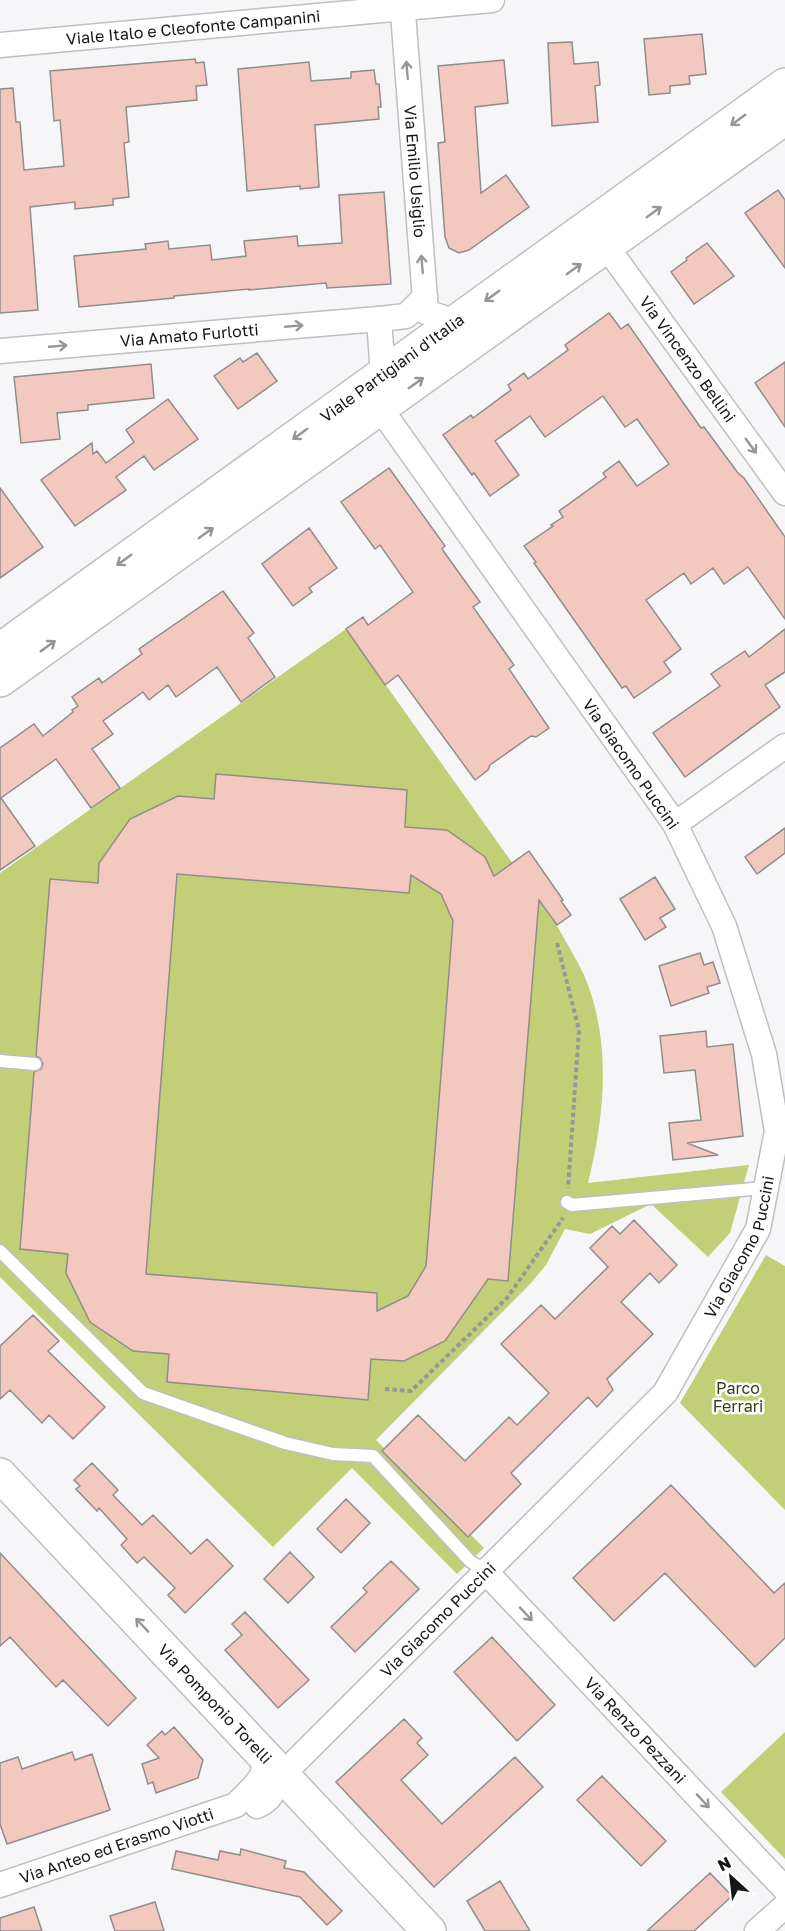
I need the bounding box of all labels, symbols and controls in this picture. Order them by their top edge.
street label: Viale Italo e Cleofonte Campanini [65,6,321,49]
one-way arrow [401,60,412,80]
street label: Via Emilio Usiglio [400,105,430,238]
one-way arrow [730,114,746,126]
one-way arrow [645,206,661,218]
one-way arrow [416,255,427,275]
one-way arrow [566,263,582,275]
one-way arrow [485,290,501,302]
street label: Via Vincenzo Bellini [635,292,740,426]
street label: Viale Partigiani d'Italia [316,309,468,426]
street label: Via Amato Furlotti [119,319,259,351]
one-way arrow [284,320,304,331]
one-way arrow [48,340,68,351]
one-way arrow [407,377,423,389]
one-way arrow [292,428,308,441]
one-way arrow [745,438,757,454]
one-way arrow [198,527,214,539]
one-way arrow [117,554,133,567]
one-way arrow [39,640,55,653]
street label: Via Giacomo Puccini [578,695,684,833]
street label: Via Giacomo Puccini [700,1174,778,1322]
park label: Parco Ferrari [713,1378,763,1416]
street label: Via Giacomo Puccini [376,1558,500,1681]
one-way arrow [518,1606,533,1621]
one-way arrow [135,1618,149,1633]
street label: Via Pomponio Torelli [154,1640,276,1768]
street label: Via Renzo Pezzani [580,1673,690,1788]
one-way arrow [695,1794,710,1809]
street label: Via Anteo ed Erasmo Viotti [17,1803,216,1888]
north arrow [701,1847,761,1907]
text: N [714,1852,734,1875]

